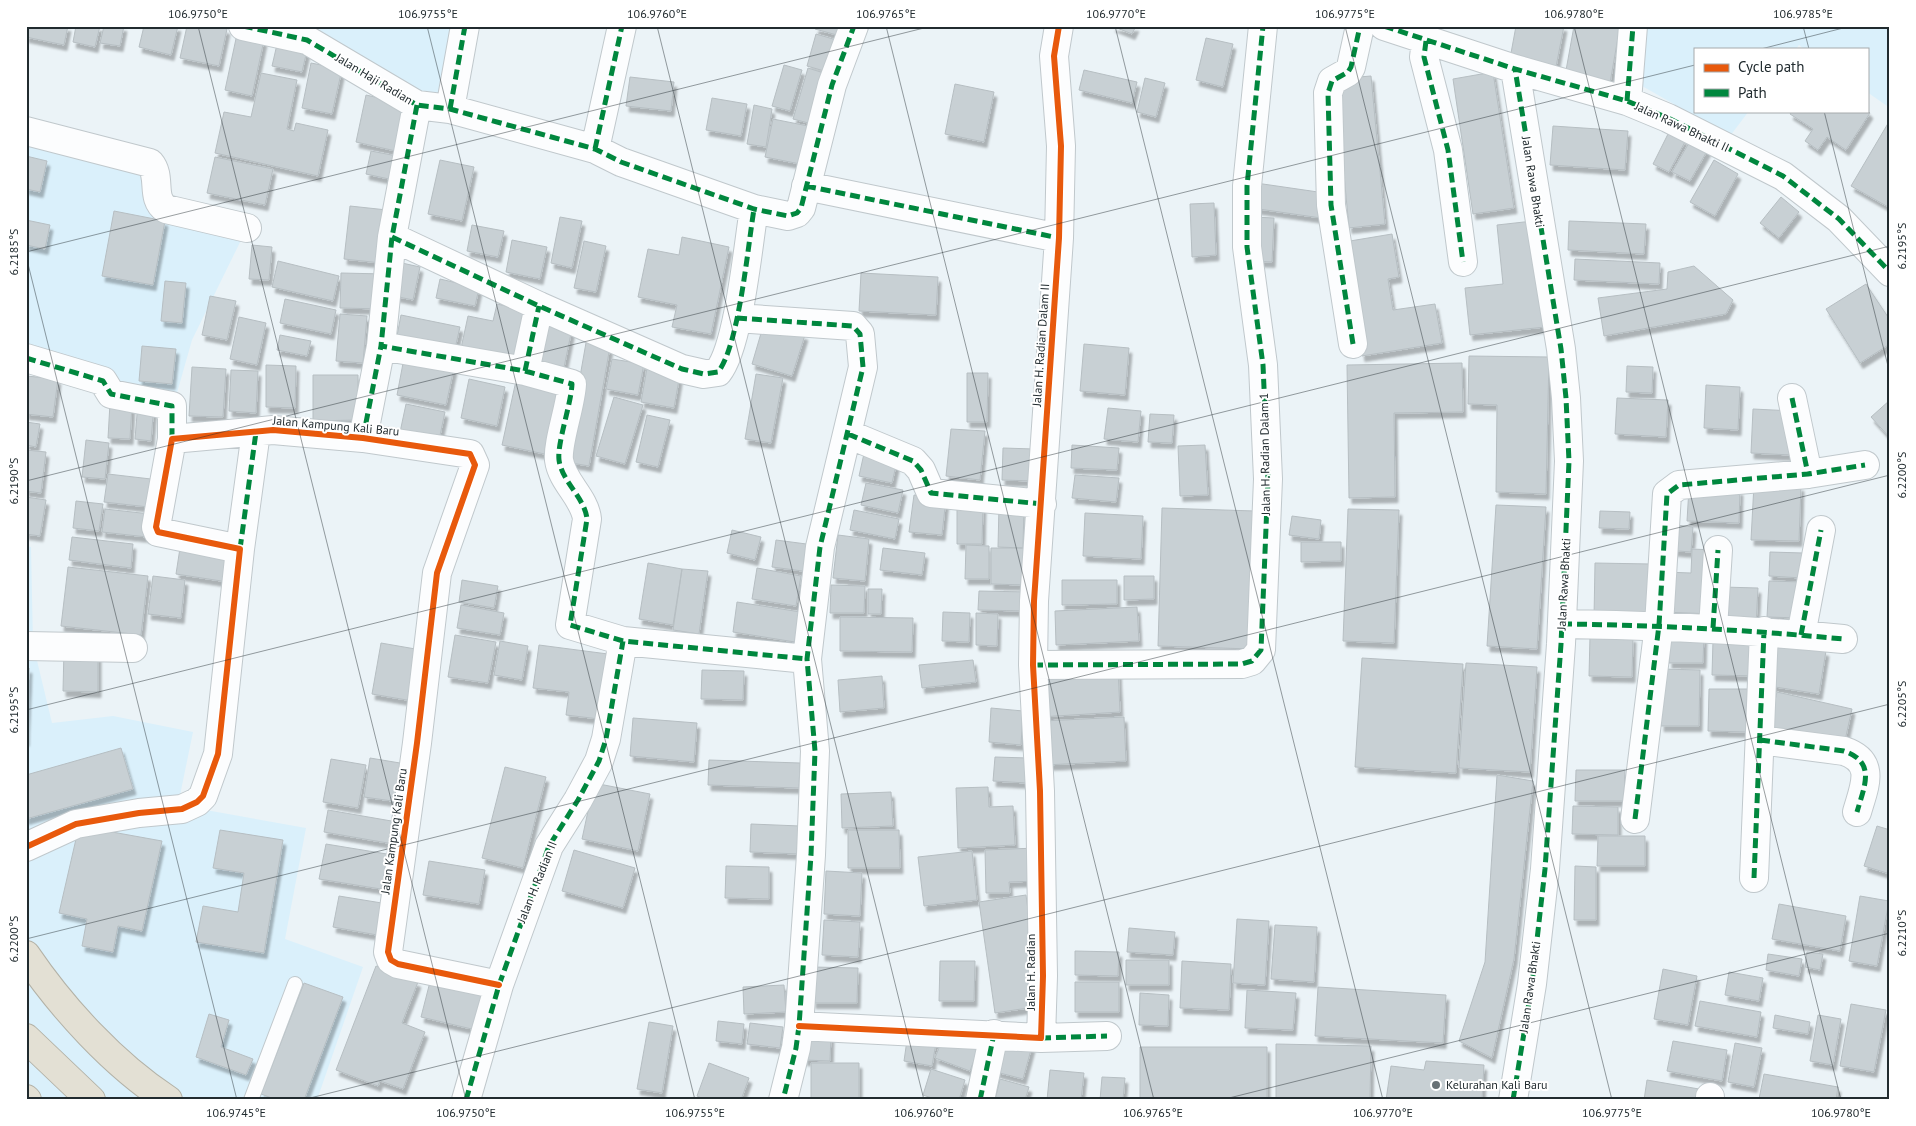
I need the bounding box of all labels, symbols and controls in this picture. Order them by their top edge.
text: 106.9750°E [168,6,228,21]
text: 106.9755°E [398,6,458,21]
text: 106.9760°E [627,6,687,21]
text: 106.9765°E [856,6,916,21]
text: 106.9770°E [1086,6,1146,21]
text: 106.9775°E [1315,6,1375,21]
text: 106.9780°E [1544,6,1604,21]
text: 106.9785°E [1773,6,1833,21]
legend [1694,48,1868,112]
street label: Jalan Haji Radian [332,49,416,108]
text: Cycle path [1738,57,1804,76]
text: Path [1738,83,1767,102]
street label: Jalan Rawa Bhakti II [1632,98,1732,155]
street label: Jalan Rawa Bhakti [1519,134,1548,229]
text: 6.2195°S [1894,223,1909,269]
text: 6.2185°S [6,229,21,275]
street label: Jalan H. Radian Dalam II [1029,283,1052,408]
street label: Jalan H. Radian Dalam 1 [1256,393,1273,516]
street label: Jalan Kampung Kali Baru [271,412,400,439]
text: 6.2200°S [1894,452,1909,498]
text: 6.2190°S [6,458,21,504]
street label: Jalan Rawa Bhakti [1554,538,1573,631]
text: 6.2205°S [1894,681,1909,727]
text: 6.2195°S [6,687,21,733]
street label: Jalan Kampung Kali Baru [377,767,410,896]
street label: Jalan H. Radian II [513,839,560,926]
text: 6.2210°S [1894,910,1909,956]
text: 6.2200°S [6,916,21,962]
street label: Jalan H. Radian [1023,934,1038,1011]
street label: Jalan Rawa Bhakti [1516,940,1543,1035]
place label: Kelurahan Kali Baru [1446,1077,1548,1092]
marker: Kelurahan Kali Baru [1430,1079,1442,1091]
text: 106.9745°E [206,1105,266,1120]
text: 106.9750°E [436,1105,496,1120]
text: 106.9755°E [665,1105,725,1120]
text: 106.9760°E [894,1105,954,1120]
text: 106.9765°E [1123,1105,1183,1120]
text: 106.9770°E [1353,1105,1413,1120]
text: 106.9775°E [1582,1105,1642,1120]
text: 106.9780°E [1811,1105,1871,1120]

